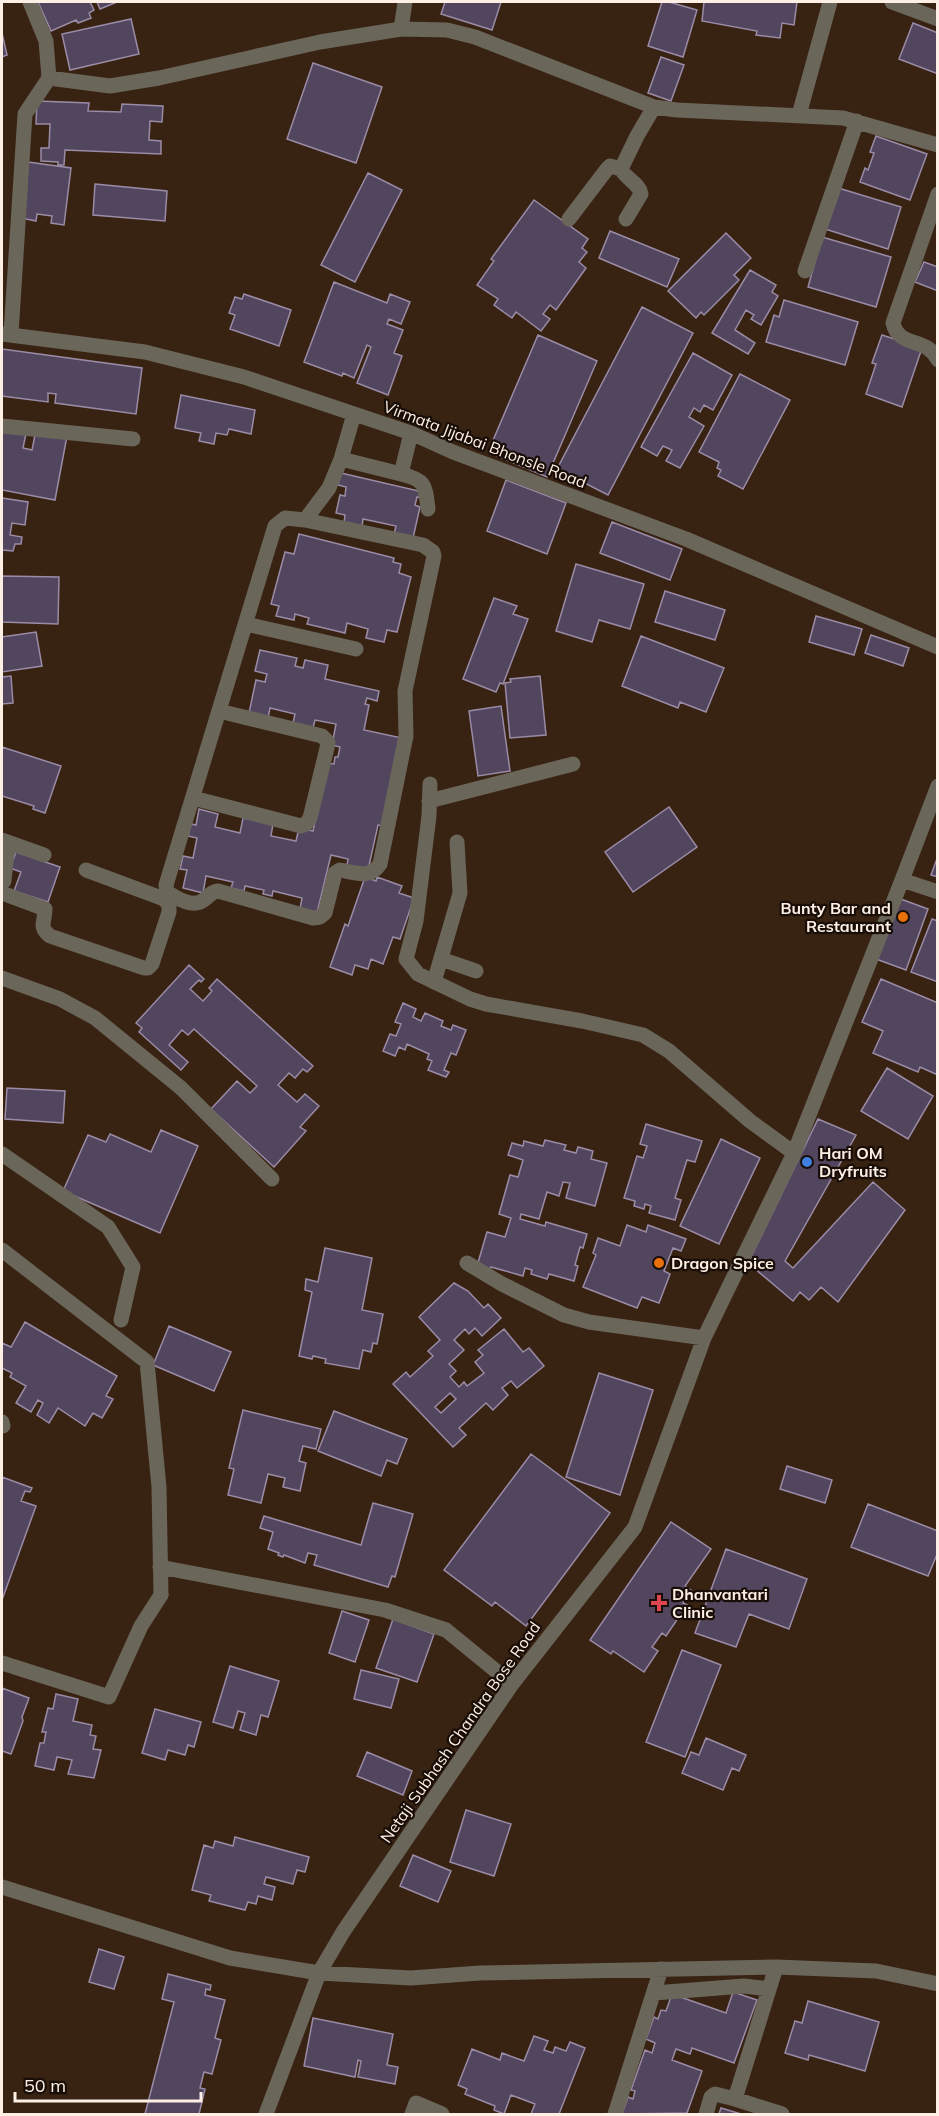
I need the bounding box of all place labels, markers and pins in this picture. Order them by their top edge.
place label: Bunty Bar and Restaurant [780,898,891,936]
marker: Bunty Bar and Restaurant [896,910,910,924]
place label: Hari OM Dryfruits [819,1143,887,1181]
marker: Hari OM Dryfruits [800,1155,814,1169]
place label: Dragon Spice [671,1253,774,1273]
marker: Dragon Spice [652,1256,666,1270]
place label: Dhanvantari Clinic [672,1584,768,1622]
marker: Dhanvantari Clinic [650,1594,668,1612]

